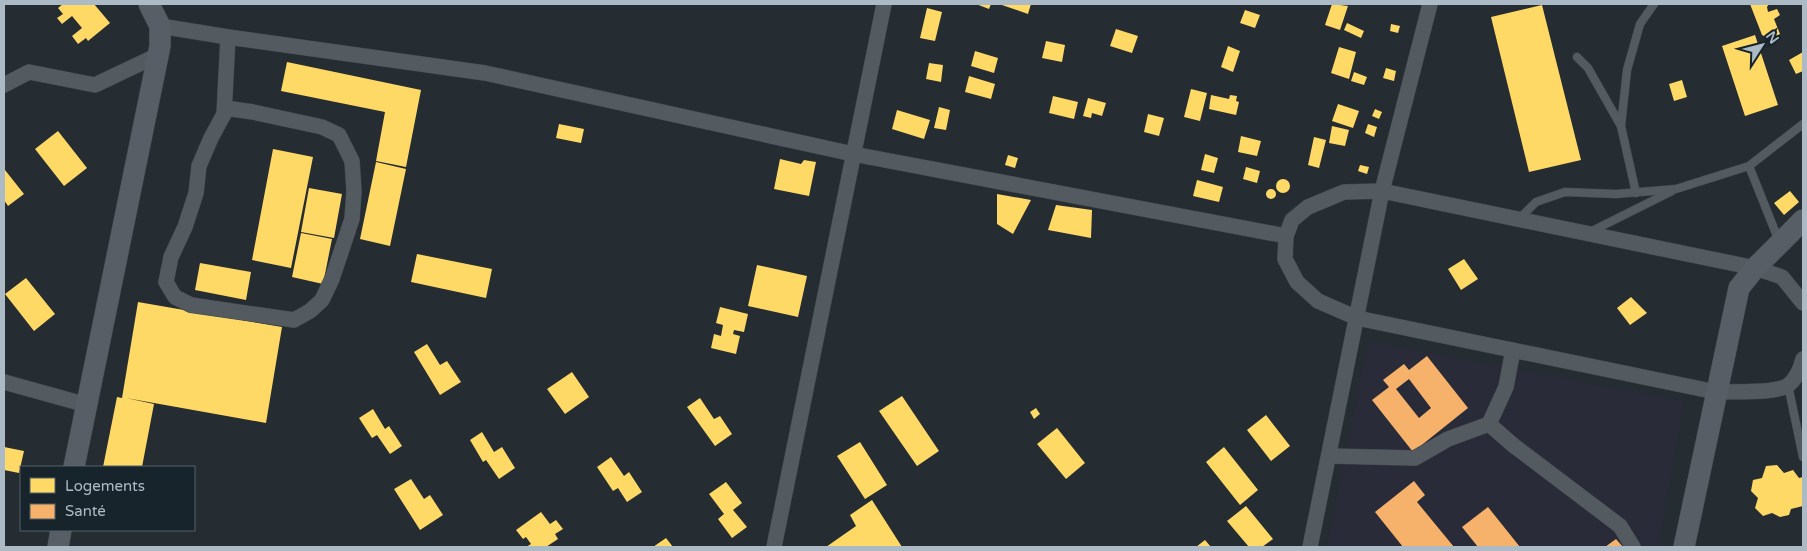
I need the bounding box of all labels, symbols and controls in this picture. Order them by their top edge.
north arrow [1737,20,1787,70]
text: N [1762,28,1782,47]
legend [20,466,195,531]
text: Logements [65,477,145,495]
text: Santé [65,502,106,520]

